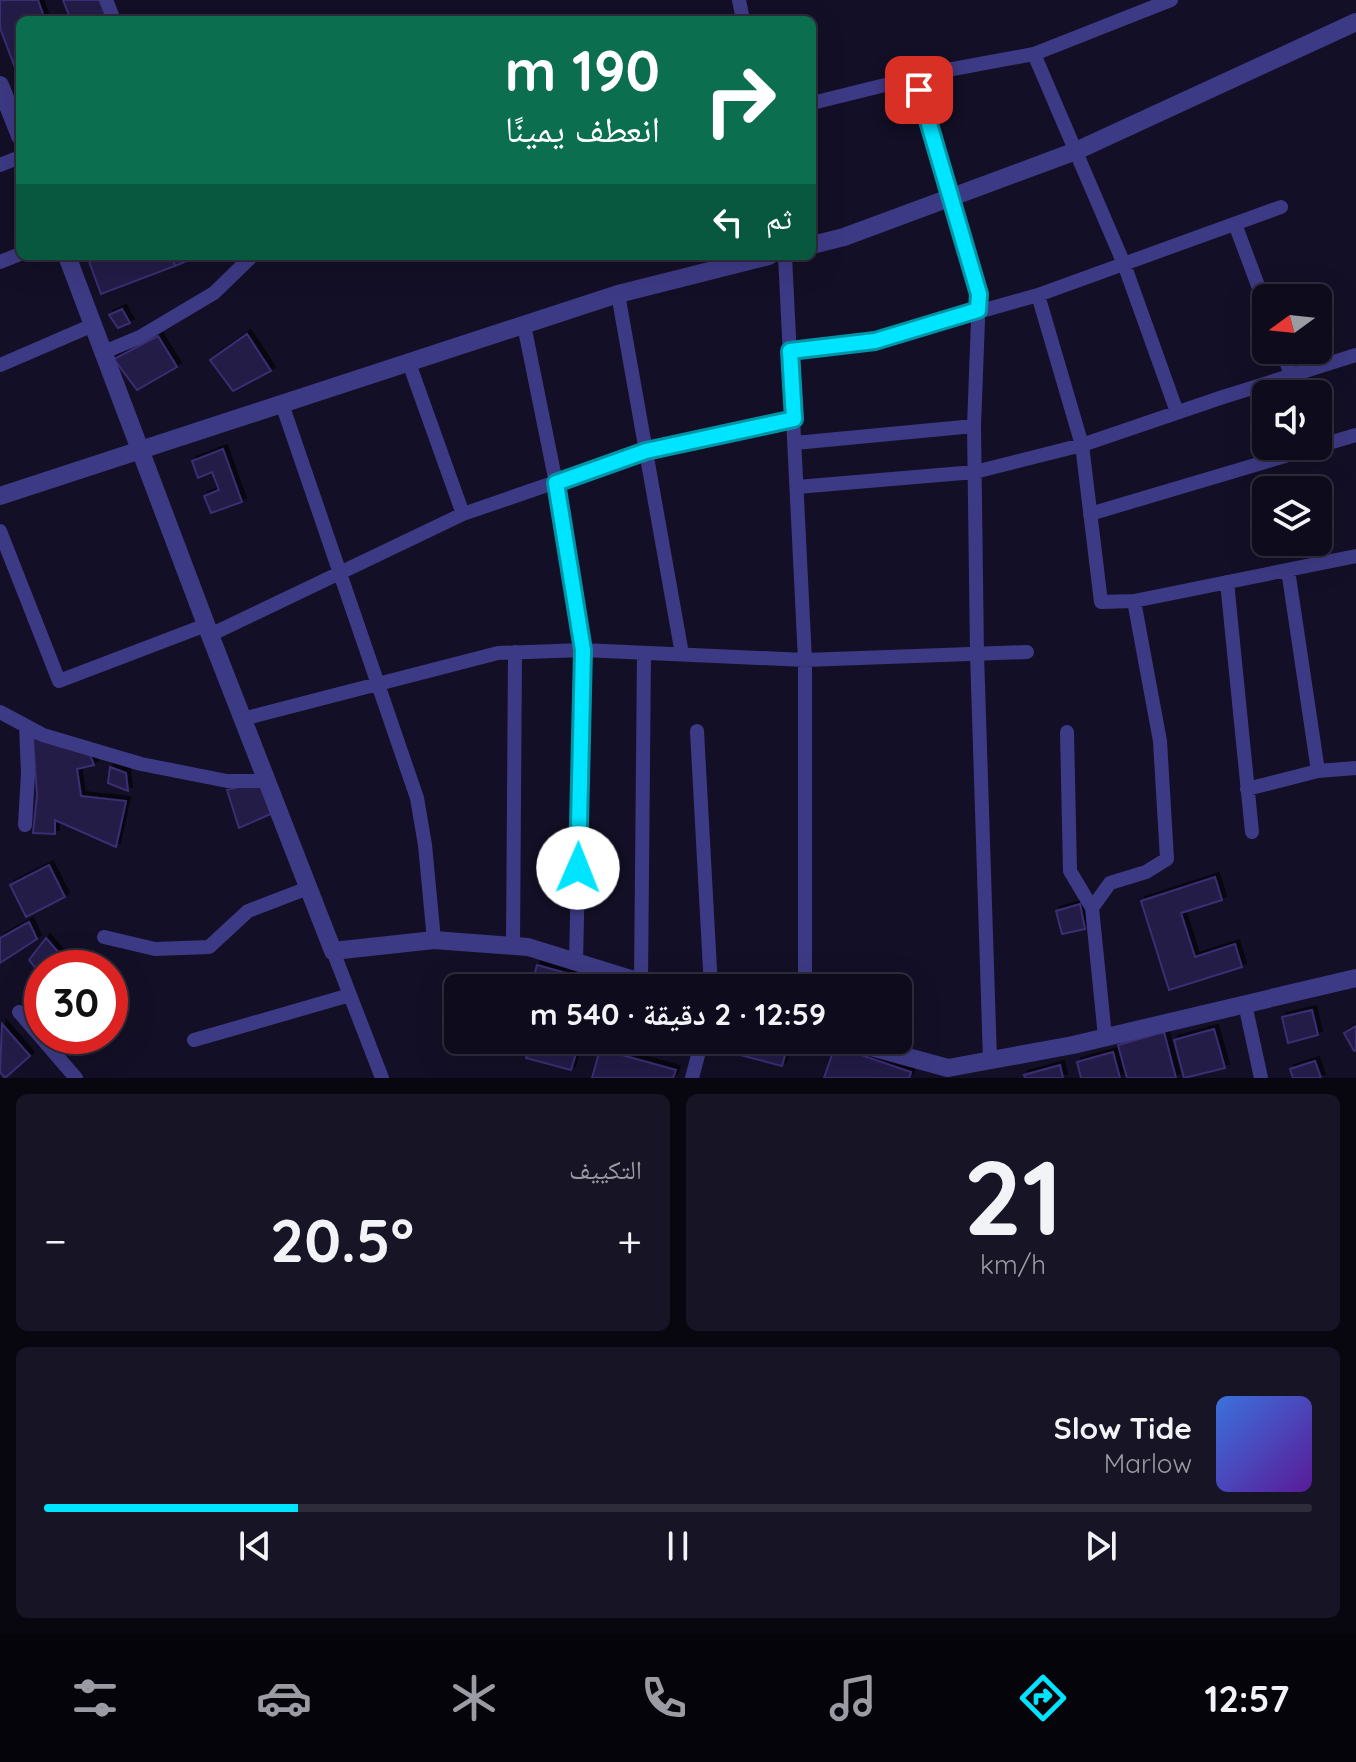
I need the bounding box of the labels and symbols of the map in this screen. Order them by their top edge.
pin [885,56,953,124]
north arrow [1252,284,1332,364]
position arrow [536,826,620,910]
speed limit sign: 30 [24,950,128,1054]

